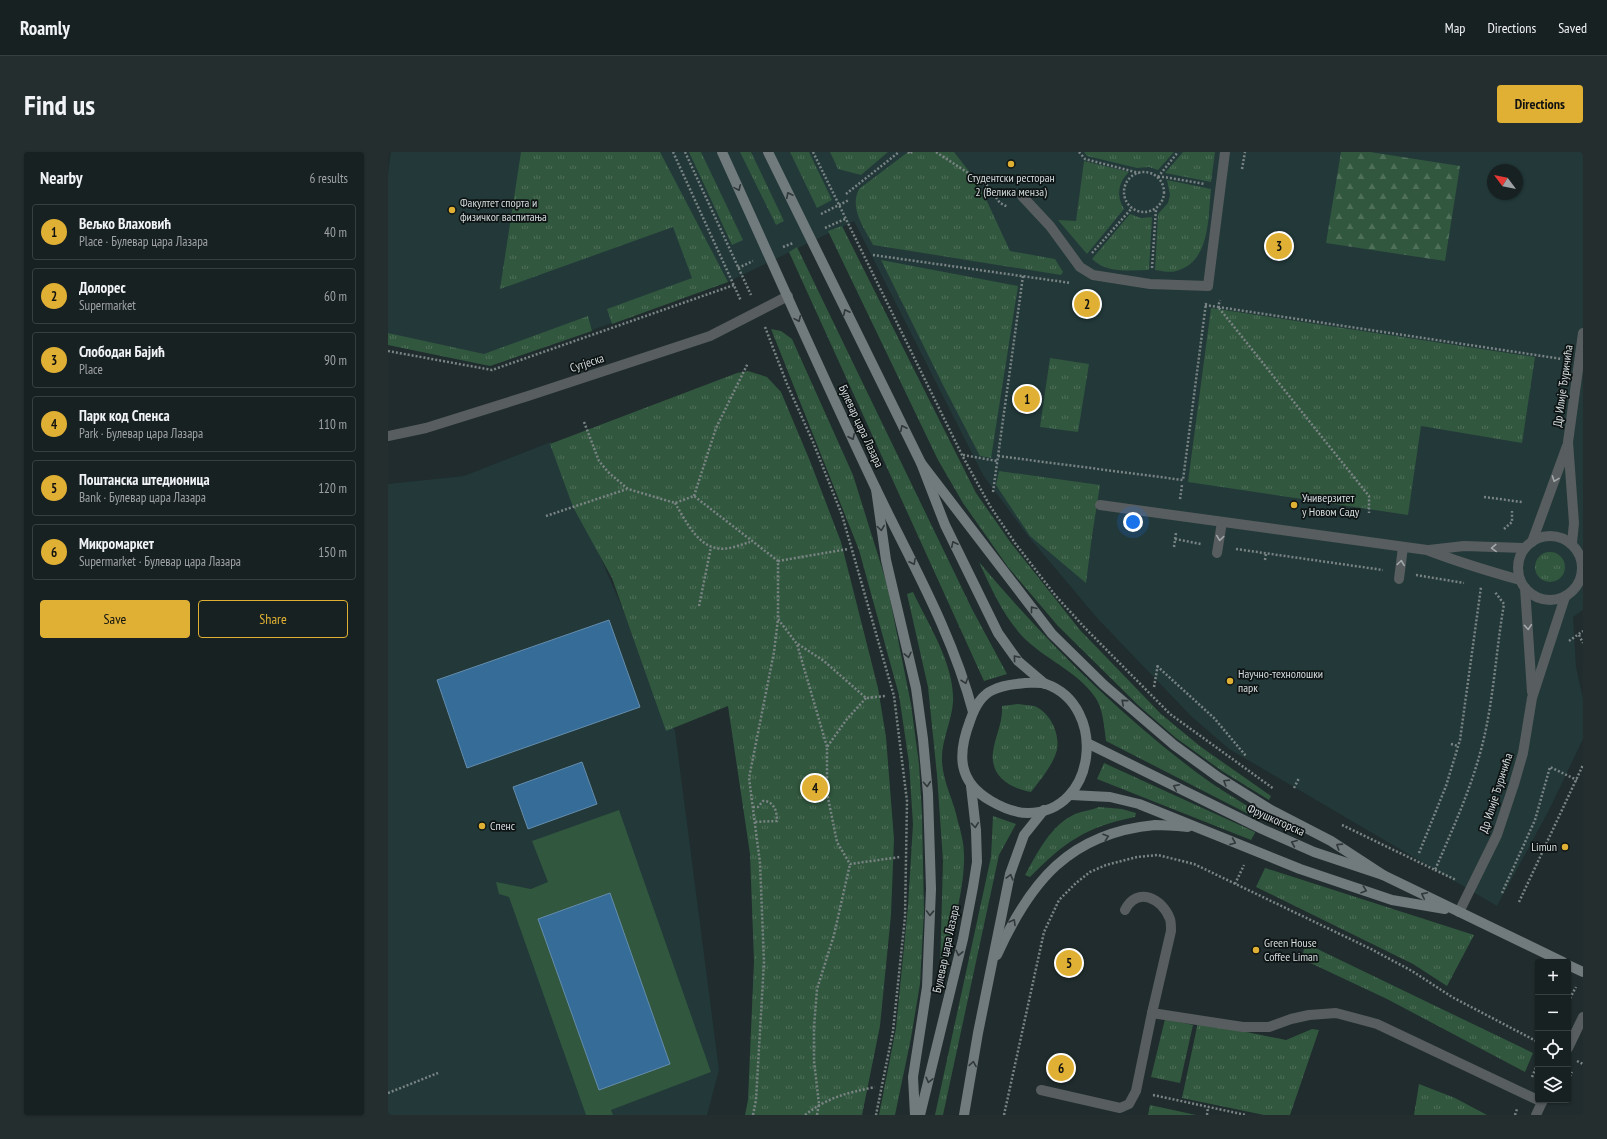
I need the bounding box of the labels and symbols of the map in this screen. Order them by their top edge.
marker: Студентски ресторан 2 (Велика менза) [1006,159,1016,169]
north arrow [1487,164,1523,200]
place label: Студентски ресторан 2 (Велика менза) [967,170,1055,199]
one-way arrow [733,183,741,191]
one-way arrow [786,191,794,199]
place label: Факултет спорта и физичког васпитања [460,195,547,224]
marker: Факултет спорта и физичког васпитања [447,205,457,215]
pin: 3 [1266,231,1292,261]
pin: 2 [1074,289,1100,319]
one-way arrow [843,308,851,316]
one-way arrow [793,314,801,322]
street label: Др Илије Ђуричића [1549,344,1576,428]
street label: Сутјеска [568,350,606,375]
street label: Булевар цара Лазара [836,382,887,470]
pin: 1 [1014,384,1040,414]
one-way arrow [900,425,908,432]
one-way arrow [847,433,855,440]
one-way arrow [1551,475,1559,482]
place label: Универзитет у Новом Саду [1302,490,1360,519]
marker: Универзитет у Новом Саду [1289,500,1299,510]
your location [1123,512,1143,532]
one-way arrow [876,525,885,531]
one-way arrow [1216,534,1225,541]
one-way arrow [951,541,959,549]
one-way arrow [1491,544,1497,552]
one-way arrow [908,558,915,565]
one-way arrow [1396,560,1405,566]
one-way arrow [1031,607,1038,614]
one-way arrow [1523,624,1532,630]
one-way arrow [903,651,912,658]
one-way arrow [1014,655,1021,663]
place label: Научно-технолошки парк [1238,666,1323,695]
marker: Научно-технолошки парк [1225,676,1235,686]
one-way arrow [960,677,968,684]
one-way arrow [1121,699,1128,706]
street label: Др Илије Ђуричића [1476,751,1516,835]
pin: 4 [802,773,828,803]
one-way arrow [1223,779,1230,786]
one-way arrow [923,781,932,787]
one-way arrow [1173,784,1181,792]
street label: Фрушкогорска [1245,800,1308,839]
place label: Спенс [490,818,516,833]
marker: Спенс [477,821,487,831]
one-way arrow [970,822,979,828]
one-way arrow [1103,833,1110,841]
one-way arrow [1229,837,1236,845]
place label: Limun [1531,839,1557,854]
one-way arrow [1290,840,1298,848]
marker: Limun [1560,842,1570,852]
one-way arrow [1336,843,1343,851]
one-way arrow [1005,873,1014,880]
one-way arrow [1360,885,1367,894]
one-way arrow [1420,892,1428,900]
street label: Булевар цара Лазара [929,903,962,994]
one-way arrow [926,910,934,916]
one-way arrow [1008,919,1016,926]
place label: Green House Coffee Liman [1264,935,1318,964]
marker: Green House Coffee Liman [1251,945,1261,955]
pin: 5 [1056,948,1082,978]
one-way arrow [956,950,964,957]
pin: 6 [1048,1053,1074,1083]
one-way arrow [968,1060,977,1067]
one-way arrow [925,1077,933,1083]

